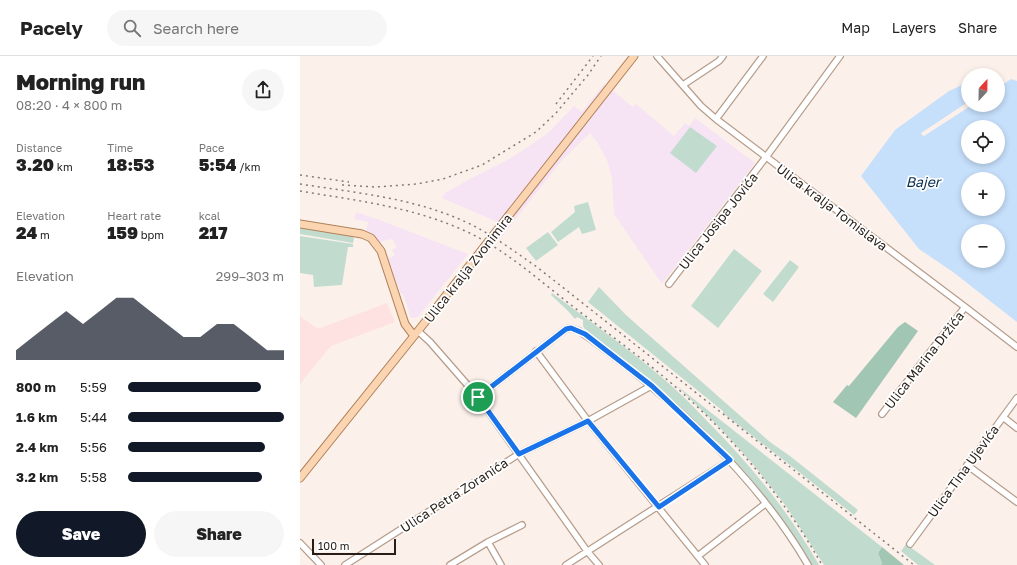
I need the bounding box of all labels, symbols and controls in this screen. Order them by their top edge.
search box [107,10,387,46]
text: Pacely [20,16,83,39]
icon: search [121,17,143,39]
text: Search here [153,19,239,37]
text: Map [841,19,870,36]
text: Layers [892,19,936,36]
text: Share [958,19,997,36]
text: Morning run [16,68,145,95]
north arrow [961,68,1005,112]
map controls [961,68,1005,268]
button: share [242,69,284,111]
text: 08:20 · 4 × 800 m [16,97,122,113]
button: locate [961,120,1005,164]
text: Distance [16,141,62,154]
text: Time [107,141,133,154]
text: Pace [199,141,224,154]
text: 3.20 [16,154,54,175]
text: 18:53 [107,154,154,175]
text: 5:54 [199,154,236,175]
text: km [54,160,73,173]
text: /km [236,160,260,173]
street label: Ulica kralja Tomislava [773,160,891,254]
street label: Ulica Josipa Jovića [675,169,761,273]
button: + [961,172,1005,216]
water label: Bajer [906,173,943,190]
text: Elevation [16,209,65,222]
text: Heart rate [107,209,161,222]
text: kcal [199,209,220,222]
street label: Ulica kralja Zvonimira [421,210,515,326]
text: 24 [16,222,37,243]
text: 159 [107,222,138,243]
text: 217 [199,222,227,243]
button: − [961,224,1005,268]
text: m [37,228,50,241]
text: bpm [138,228,164,241]
text: Elevation [16,268,74,284]
text: 299–303 m [216,268,284,284]
street label: Ulica Marina Držića [881,308,967,412]
text: 800 m [16,379,56,395]
text: 5:59 [80,379,107,395]
pin [461,380,495,414]
icon: arrive [467,386,489,408]
text: 1.6 km [16,409,57,425]
text: 5:44 [80,409,107,425]
street label: Ulica Tina Ujevića [924,422,1002,520]
text: 2.4 km [16,439,58,455]
text: 5:56 [80,439,107,455]
street label: Ulica Petra Zoranića [397,454,511,536]
text: 3.2 km [16,469,58,485]
text: 5:58 [80,469,107,485]
button: Save [16,511,146,557]
button: Share [154,511,284,557]
scale bar [312,537,396,556]
text: 100 m [318,539,349,552]

